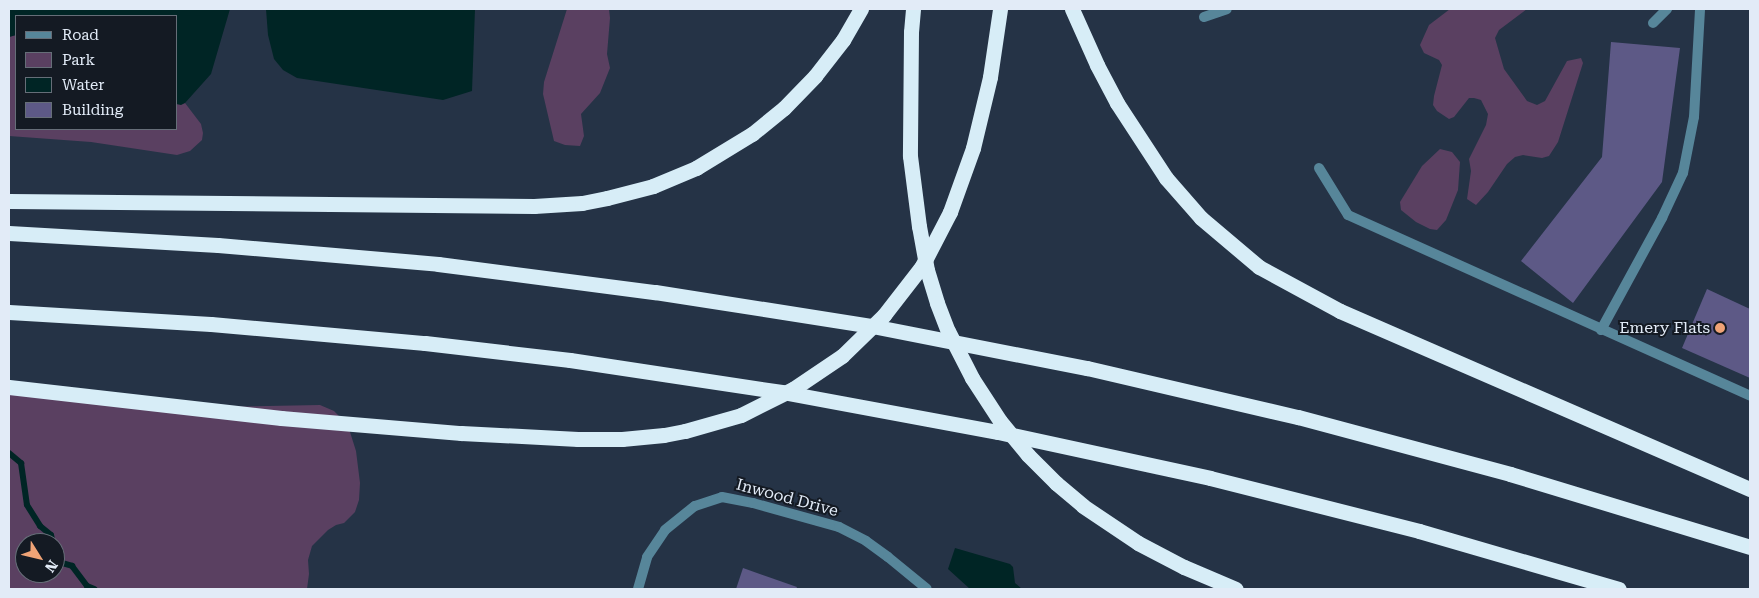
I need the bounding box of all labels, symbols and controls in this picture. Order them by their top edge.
legend [15,15,178,130]
text: Road [62,26,99,44]
text: Park [62,51,95,69]
text: Water [62,76,104,94]
text: Building [62,101,123,119]
place label: Emery Flats [1619,318,1710,338]
marker: Emery Flats [1714,322,1726,334]
street label: Inwood Drive [734,475,840,521]
north arrow [15,533,65,583]
text: N [42,557,61,575]

